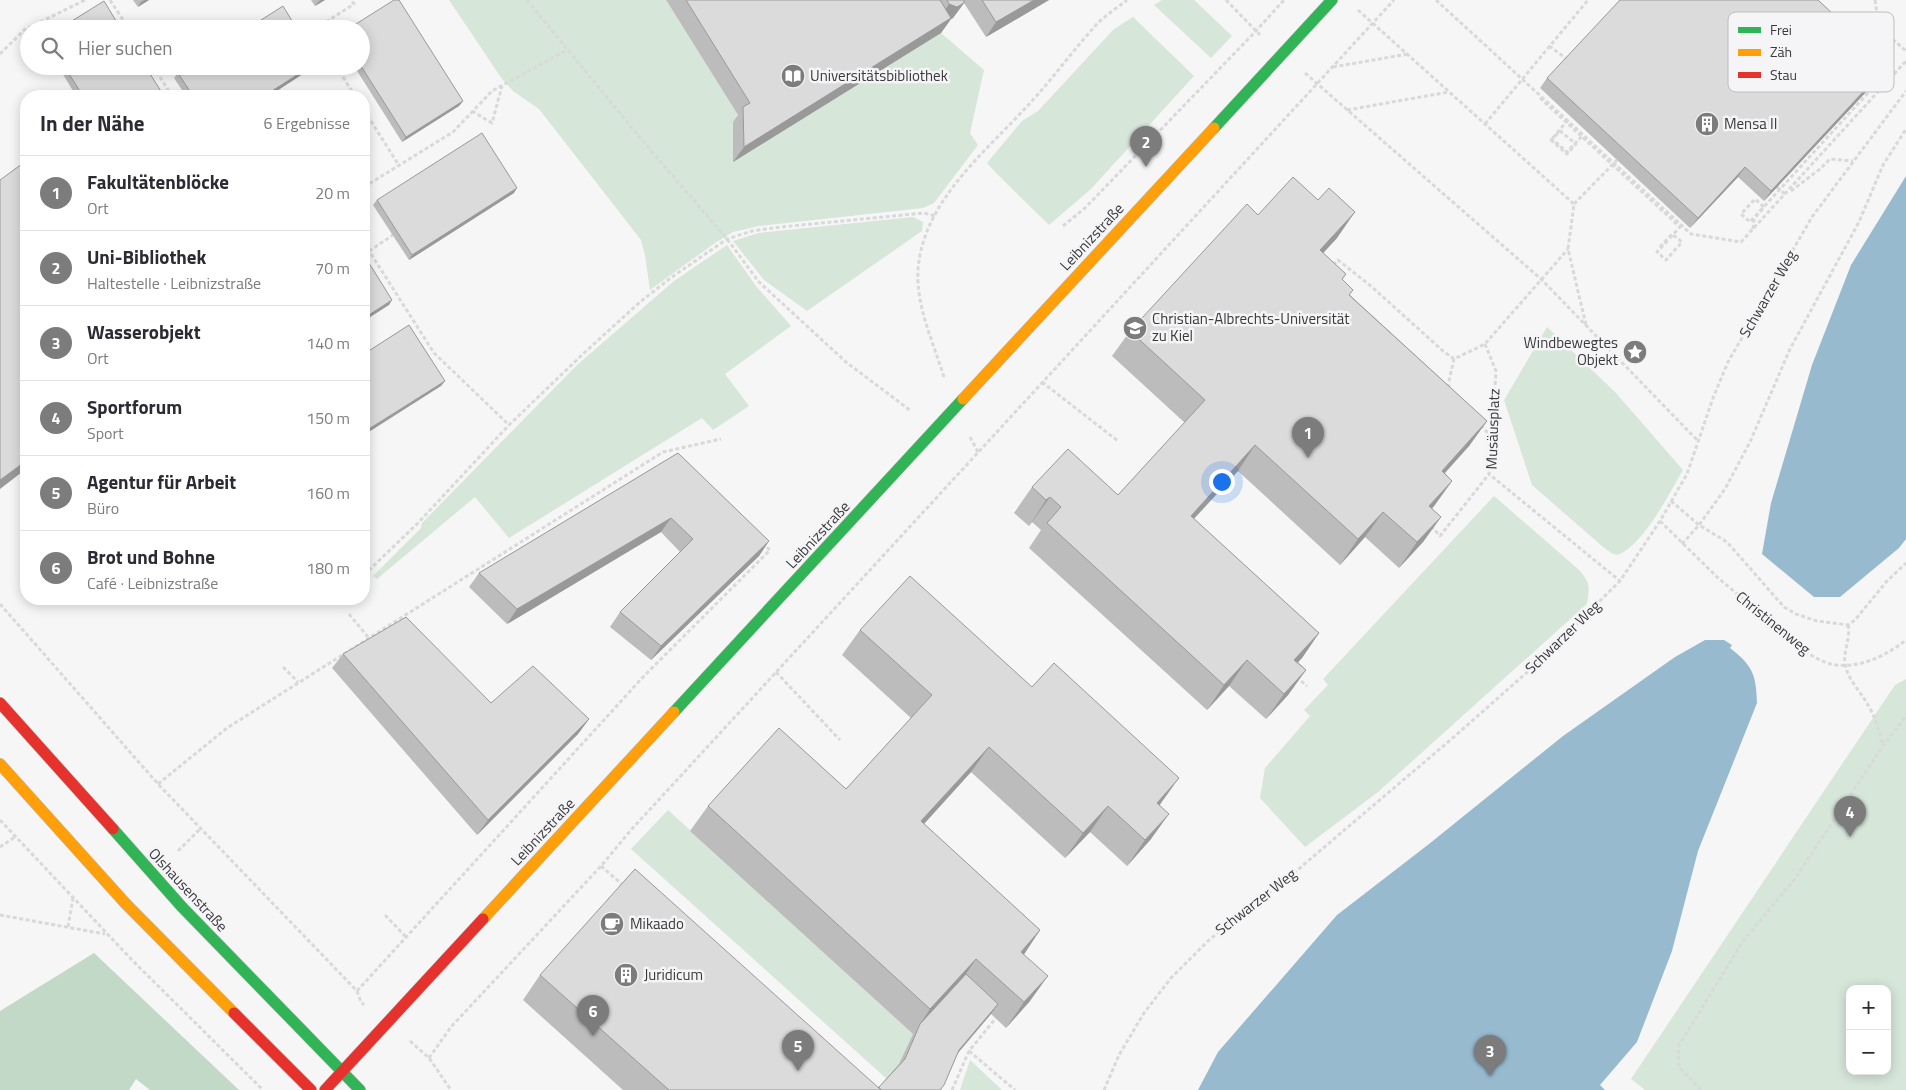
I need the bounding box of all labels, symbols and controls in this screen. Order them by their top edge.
legend [1728,12,1894,92]
text: Frei [1770,19,1792,40]
search box [20,20,370,75]
text: Hier suchen [78,33,173,62]
icon: search [38,34,66,62]
text: Zäh [1770,41,1792,62]
library icon: Universitätsbibliothek [780,63,806,89]
place label: Universitätsbibliothek [810,64,948,87]
text: Stau [1770,64,1797,85]
text: In der Nähe [40,107,145,139]
text: 6 Ergebnisse [263,111,350,135]
building icon: Mensa II [1694,111,1720,137]
place label: Mensa II [1724,112,1777,135]
pin: 2 [1130,126,1162,167]
text: Fakultätenblöcke [87,167,229,196]
text: 1 [52,181,60,205]
text: 20 m [315,181,350,205]
text: Ort [87,196,109,220]
street label: Leibnizstraße [1054,198,1129,276]
text: Uni-Bibliothek [87,242,206,271]
street label: Schwarzer Weg [1733,245,1802,342]
text: 2 [52,256,60,280]
text: 70 m [315,256,350,280]
text: Haltestelle · Leibnizstraße [87,271,261,295]
place label: Christian-Albrechts-Universität zu Kiel [1152,307,1350,347]
school or university icon: Christian-Albrechts-Universität zu Kiel [1122,315,1148,341]
text: Wasserobjekt [87,317,201,346]
text: 3 [52,331,60,355]
text: 140 m [306,331,350,355]
place label: Windbewegtes Objekt [1524,331,1619,371]
place icon: Windbewegtes Objekt [1622,339,1648,365]
text: Ort [87,346,109,370]
street label: Musäusplatz [1480,388,1505,470]
text: Sportforum [87,392,182,421]
text: 4 [52,406,60,430]
text: 150 m [306,406,350,430]
pin: 1 [1292,417,1324,458]
text: Sport [87,421,124,445]
text: Agentur für Arbeit [87,467,236,496]
your location [1209,469,1235,495]
text: 5 [52,481,60,505]
text: 160 m [306,481,350,505]
text: Büro [87,496,119,520]
street label: Leibnizstraße [780,496,855,574]
text: Brot und Bohne [87,542,215,571]
text: 6 [52,556,60,580]
text: 180 m [306,556,350,580]
text: Café · Leibnizstraße [87,571,218,595]
street label: Christinenweg [1731,585,1816,660]
street label: Schwarzer Weg [1519,594,1606,679]
street label: Leibnizstraße [505,793,580,871]
pin: 4 [1834,796,1866,837]
street label: Olshausenstraße [143,842,233,937]
street label: Schwarzer Weg [1210,862,1302,941]
cafe icon: Mikaado [599,911,625,937]
place label: Mikaado [630,912,684,935]
building icon: Juridicum [613,962,639,988]
place label: Juridicum [644,963,703,986]
map controls [1846,985,1891,1075]
button: + [1846,985,1891,1030]
pin: 6 [577,995,609,1036]
pin: 5 [782,1030,814,1071]
button: − [1846,1030,1891,1075]
pin: 3 [1474,1035,1506,1076]

